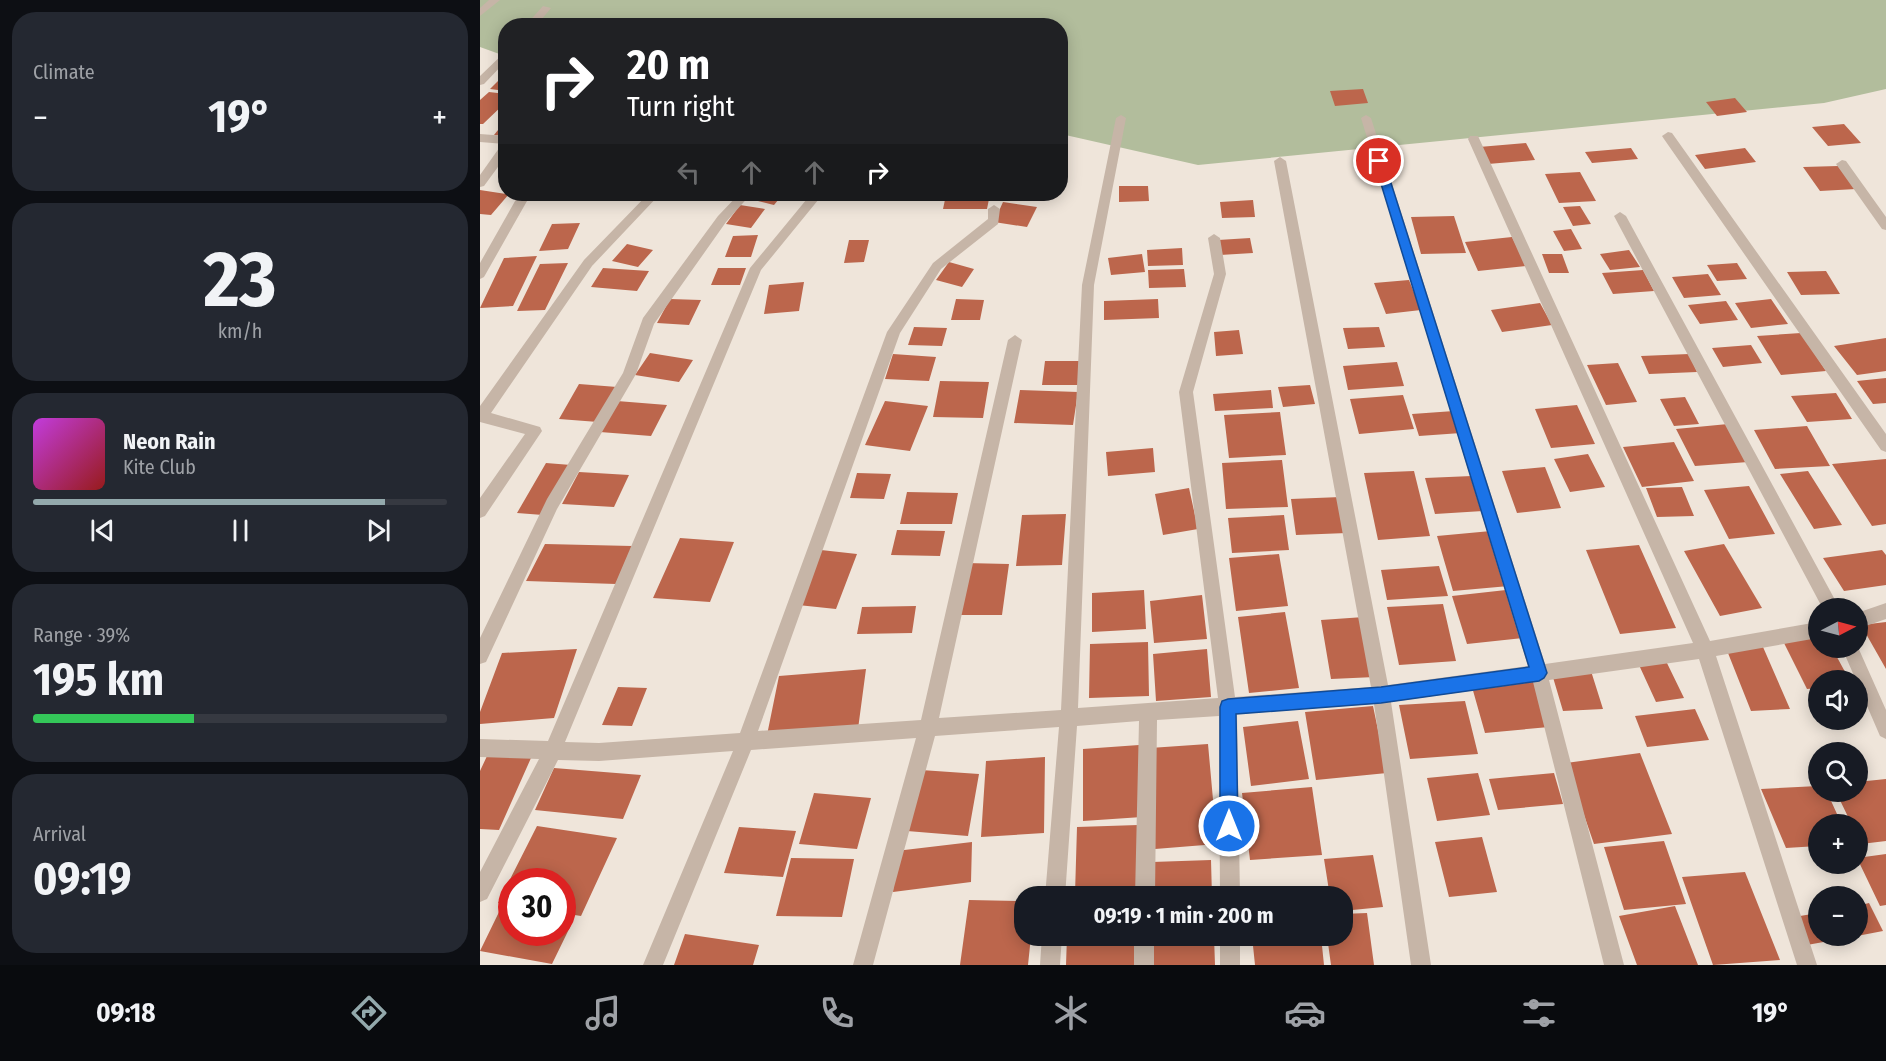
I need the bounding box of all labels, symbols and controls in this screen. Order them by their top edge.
text: 20 m [627,40,710,90]
icon: right [528,42,606,120]
text: Climate [33,60,95,84]
text: 19° [208,90,272,144]
text: Turn right [627,91,735,123]
text: − [33,98,48,138]
text: + [432,98,447,138]
pin [1353,135,1404,186]
icon: arrive [1362,144,1395,177]
icon: left [672,156,705,189]
icon: ahead [735,156,768,189]
icon: ahead [798,156,831,189]
icon: right [861,156,894,189]
text: 23 [203,233,277,327]
text: km/h [218,319,262,343]
text: Neon Rain [123,428,216,455]
text: Kite Club [123,455,196,479]
icon: previous [86,514,119,547]
icon: pause [224,514,257,547]
icon: next [362,514,395,547]
north arrow [1808,598,1868,658]
map controls [1808,598,1868,946]
text: Range · 39% [33,623,130,647]
text: 195 km [33,653,164,707]
button: sound [1808,670,1868,730]
button: search [1808,742,1868,802]
position arrow [1197,794,1261,858]
button: + [1808,814,1868,874]
text: Arrival [33,822,86,846]
text: 09:19 [33,852,132,906]
speed limit sign: 30 [498,868,576,946]
button: − [1808,886,1868,946]
text: 09:19 · 1 min · 200 m [1093,902,1274,929]
icon: directions [348,992,390,1034]
icon: music [582,992,624,1034]
icon: phone [816,992,858,1034]
icon: climate [1050,992,1092,1034]
icon: car [1284,992,1326,1034]
icon: filters [1518,992,1560,1034]
text: 09:18 [96,997,155,1029]
text: 19° [1752,997,1790,1029]

